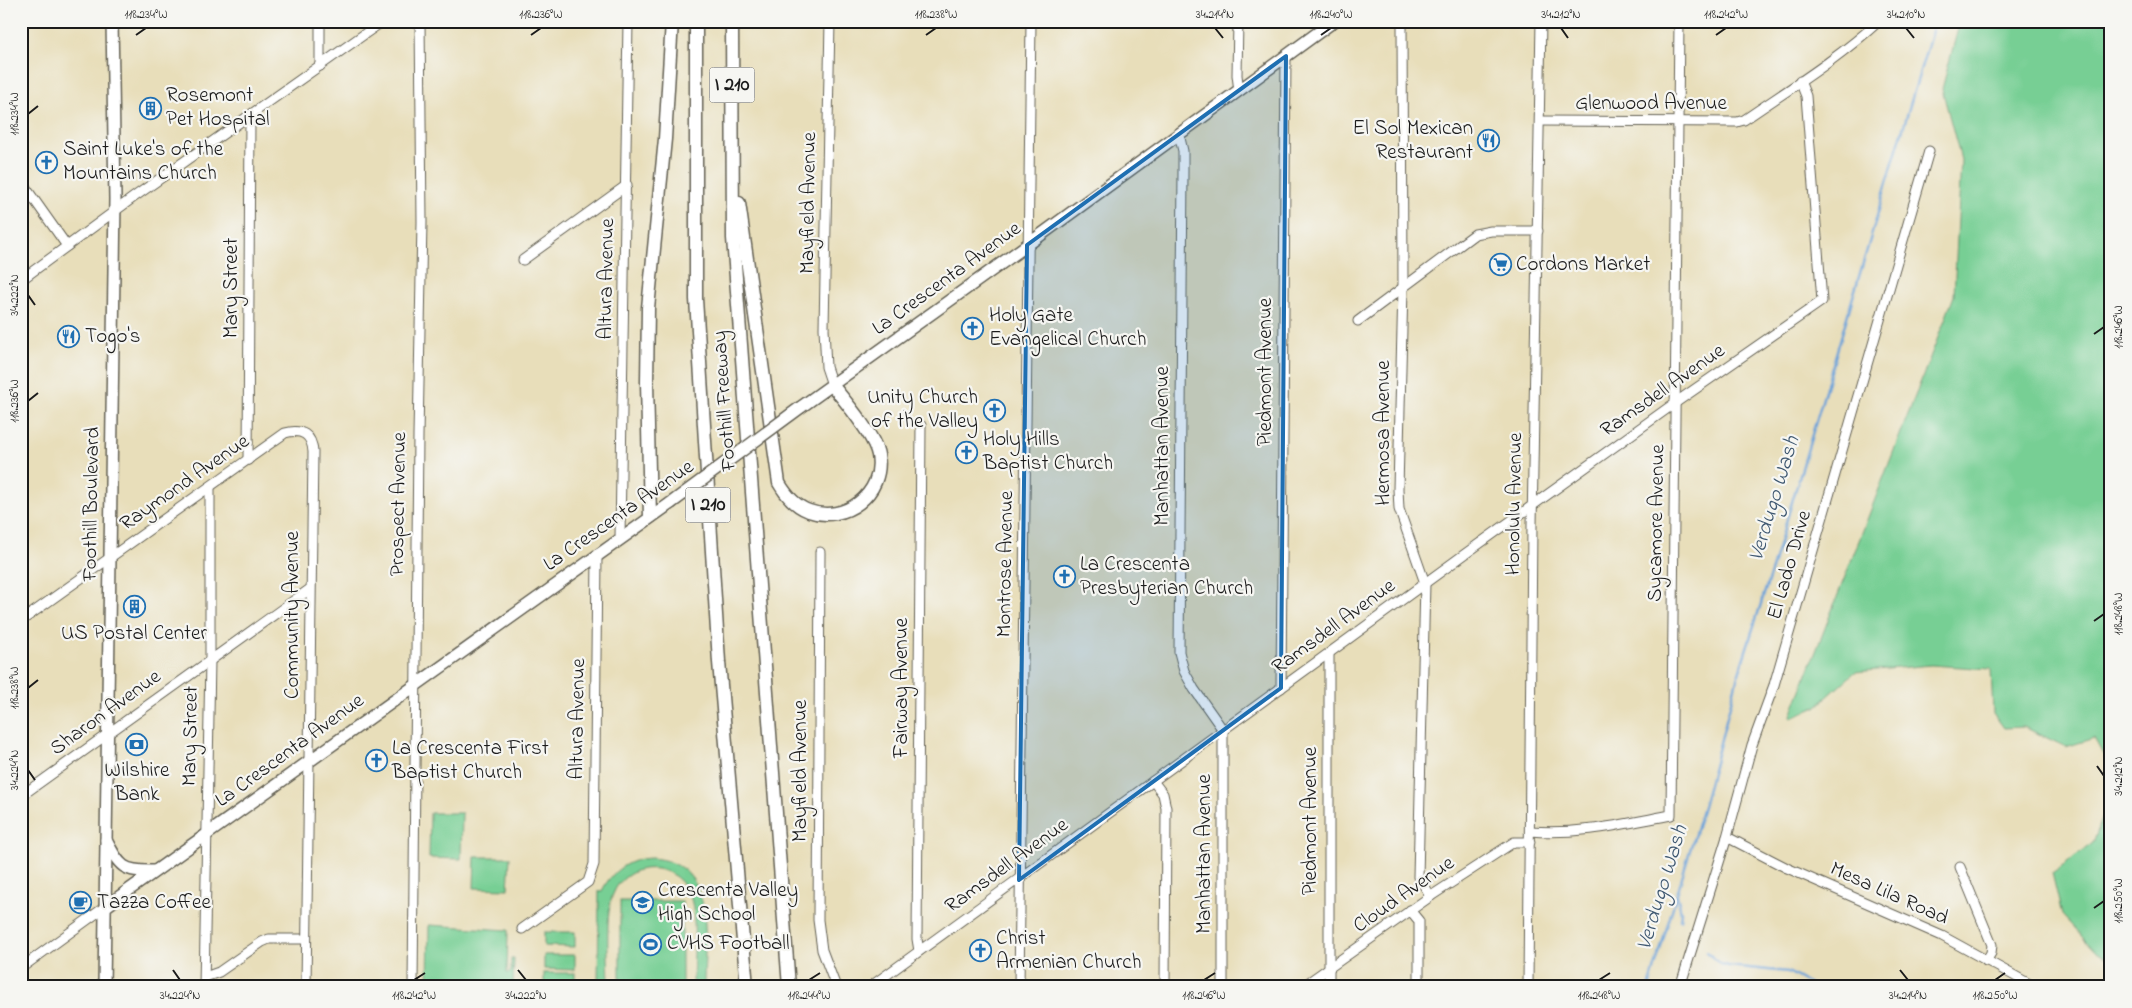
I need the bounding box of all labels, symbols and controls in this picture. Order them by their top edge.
text: 118.234°W [125,6,167,24]
text: 118.236°W [519,6,563,24]
text: 118.238°W [915,6,957,24]
text: 34.214°N [1196,6,1234,24]
text: 118.240°W [1309,6,1353,24]
text: 34.212°N [1541,6,1581,24]
text: 118.242°W [1704,6,1748,24]
text: 34.210°N [1887,6,1925,24]
road number: I 210 [710,68,754,102]
place label: Rosemont Pet Hospital [166,81,270,135]
street label: Glenwood Avenue [1575,89,1727,119]
text: 118.234°W [6,93,24,135]
building icon: Rosemont Pet Hospital [138,96,162,120]
place label: El Sol Mexican Restaurant [1353,114,1473,168]
restaurant icon: El Sol Mexican Restaurant [1477,129,1501,153]
street label: Mayfield Avenue [793,131,827,274]
place label: Saint Luke's of the Mountains Church [63,135,224,189]
church icon: Saint Luke's of the Mountains Church [35,150,59,174]
street label: La Crescenta Avenue [866,214,1028,343]
street label: Altura Avenue [591,217,623,340]
street label: Mary Street [217,238,249,338]
place label: Cordons Market [1516,250,1650,280]
supermarket icon: Cordons Market [1488,253,1512,277]
text: 34.222°N [6,274,24,316]
street label: Piedmont Avenue [1251,297,1281,446]
place label: Holy Gate Evangelical Church [989,301,1146,357]
text: 118.246°W [2110,305,2128,349]
church icon: Holy Gate Evangelical Church [961,316,985,340]
place label: Togo's [85,322,140,354]
restaurant icon: Togo's [57,325,81,349]
street label: Foothill Freeway [705,330,747,473]
street label: Ramsdell Avenue [1594,336,1732,445]
street label: Hermosa Avenue [1369,360,1399,506]
street label: Manhattan Avenue [1148,366,1178,526]
text: 118.236°W [6,379,24,423]
place label: Unity Church of the Valley [867,383,978,439]
church icon: Unity Church of the Valley [982,398,1006,422]
place label: Holy Hills Baptist Church [982,425,1113,479]
street label: Foothill Boulevard [76,426,108,582]
street label: Raymond Avenue [114,427,258,541]
street label: Prospect Avenue [383,431,415,576]
street label: Honolulu Avenue [1499,432,1531,576]
water label: Verdugo Wash [1741,432,1809,566]
church icon: Holy Hills Baptist Church [955,440,979,464]
street label: Sycamore Avenue [1641,443,1675,602]
street label: La Crescenta Avenue [537,452,701,579]
road number: I 210 [686,488,730,522]
street label: Montrose Avenue [990,490,1022,638]
street label: El Lado Drive [1760,506,1820,623]
street label: Community Avenue [278,530,310,699]
place label: La Crescenta Presbyterian Church [1080,550,1253,606]
church icon: La Crescenta Presbyterian Church [1052,565,1076,589]
street label: Ramsdell Avenue [1266,572,1402,682]
text: 118.248°W [2110,593,2128,635]
building icon: US Postal Center [122,595,146,619]
street label: Fairway Avenue [887,617,919,759]
place label: US Postal Center [61,619,207,649]
street label: Altura Avenue [562,657,594,780]
street label: Sharon Avenue [44,662,168,764]
text: 118.238°W [6,667,24,709]
street label: Mary Street [175,686,209,787]
street label: La Crescenta Avenue [209,686,371,815]
street label: Mayfield Avenue [786,699,818,842]
bank icon: Wilshire Bank [125,732,149,756]
place label: La Crescenta First Baptist Church [391,734,549,788]
street label: Piedmont Avenue [1296,746,1326,895]
church icon: La Crescenta First Baptist Church [364,749,388,773]
text: 34.224°N [6,750,24,790]
place label: Wilshire Bank [105,756,170,810]
text: 34.212°N [2110,756,2128,796]
street label: Manhattan Avenue [1190,774,1220,934]
street label: Ramsdell Avenue [939,811,1075,921]
water label: Verdugo Wash [1629,821,1697,955]
street label: Cloud Avenue [1347,849,1461,941]
street label: Mesa Lila Road [1825,855,1953,934]
place label: Crescenta Valley High School [658,876,798,932]
text: 118.250°W [2110,878,2128,924]
place label: Tazza Coffee [97,888,211,918]
cafe icon: Tazza Coffee [69,891,93,915]
school or university icon: Crescenta Valley High School [630,891,654,915]
place label: Christ Armenian Church [996,924,1142,978]
place label: CVHS Football [667,929,789,959]
sports icon: CVHS Football [639,932,663,956]
church icon: Christ Armenian Church [968,939,992,963]
text: 34.224°N [160,987,200,1005]
text: 118.242°W [392,987,436,1005]
text: 34.222°N [505,987,547,1005]
text: 118.244°W [788,987,830,1005]
text: 118.246°W [1182,987,1226,1005]
text: 118.248°W [1578,987,1620,1005]
text: 34.214°N [1889,987,1927,1005]
text: 118.250°W [1972,987,2018,1005]

